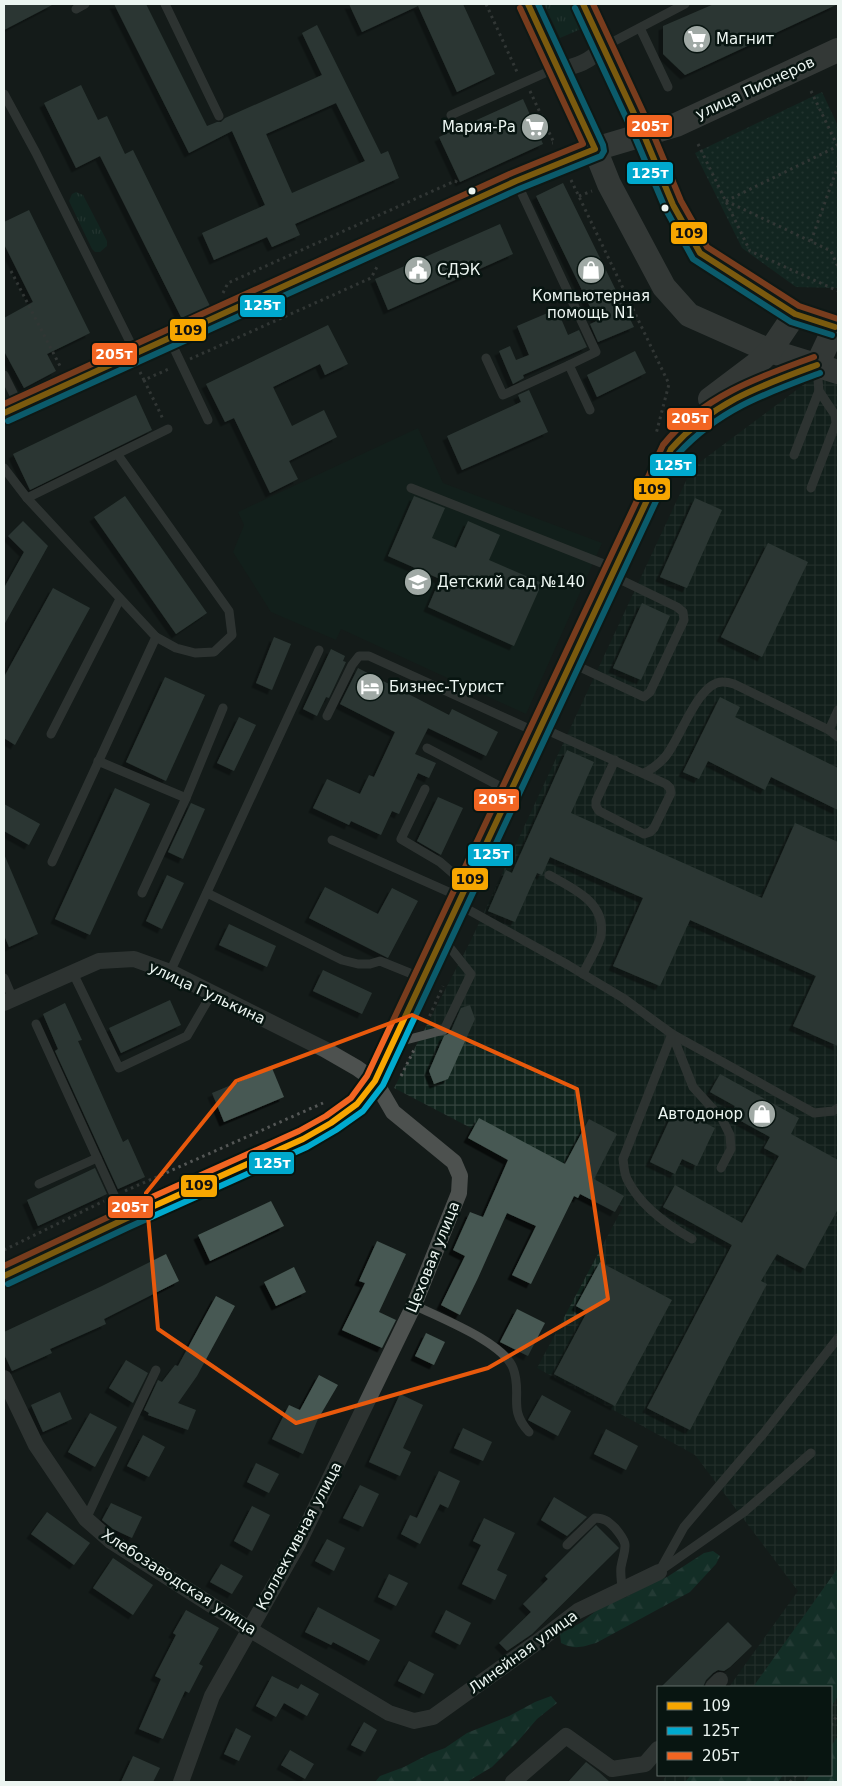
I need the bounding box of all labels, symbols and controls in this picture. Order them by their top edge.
supermarket icon: Магнит [682,24,712,54]
place label: Магнит [716,30,775,48]
street label: улица Пионеров [693,53,817,123]
supermarket icon: Мария-Ра [520,112,550,142]
line badge: 205т [626,114,673,138]
place label: Мария-Ра [442,118,516,136]
text: 205т [631,118,670,134]
line badge: 125т [626,161,674,185]
text: 125т [631,165,670,181]
unlabelled marker [467,186,477,196]
unlabelled marker [660,203,670,213]
line badge: 109 [670,221,708,245]
text: 109 [674,225,704,241]
public building icon: СДЭК [403,255,433,285]
shop icon: Компьютерная помощь N1 [576,255,606,285]
place label: СДЭК [437,261,481,279]
place label: Компьютерная помощь N1 [532,287,650,322]
line badge: 125т [239,294,286,318]
text: 125т [243,297,282,313]
line badge: 109 [169,318,207,342]
text: 109 [173,322,203,338]
line badge: 205т [91,342,138,366]
text: 205т [95,346,134,362]
line badge: 205т [666,407,713,431]
text: 205т [671,410,710,426]
line badge: 125т [649,453,697,477]
text: 125т [654,457,693,473]
line badge: 109 [633,477,671,501]
text: 109 [637,481,667,497]
school or university icon: Детский сад №140 [403,567,433,597]
place label: Детский сад №140 [437,573,585,591]
hotel icon: Бизнес-Турист [355,672,385,702]
place label: Бизнес-Турист [389,678,504,696]
line badge: 205т [473,788,520,812]
text: 205т [478,791,517,807]
line badge: 125т [467,843,514,867]
text: 125т [472,846,511,862]
line badge: 109 [451,867,489,891]
text: 109 [455,871,485,887]
street label: улица Гулькина [146,958,268,1028]
shop icon: Автодонор [747,1099,777,1129]
place label: Автодонор [658,1105,743,1123]
line badge: 125т [248,1151,295,1175]
text: 125т [253,1155,292,1171]
line badge: 109 [180,1174,218,1198]
text: 109 [184,1177,214,1193]
line badge: 205т [107,1195,154,1219]
text: 205т [111,1199,150,1215]
street label: Цеховая улица [402,1199,464,1315]
street label: Коллективная улица [252,1459,346,1613]
street label: Хлебозаводская улица [98,1525,260,1639]
street label: Линейная улица [465,1606,581,1698]
legend [657,1686,832,1776]
text: 109 [702,1697,731,1715]
text: 125т [702,1722,740,1740]
text: 205т [702,1747,740,1765]

